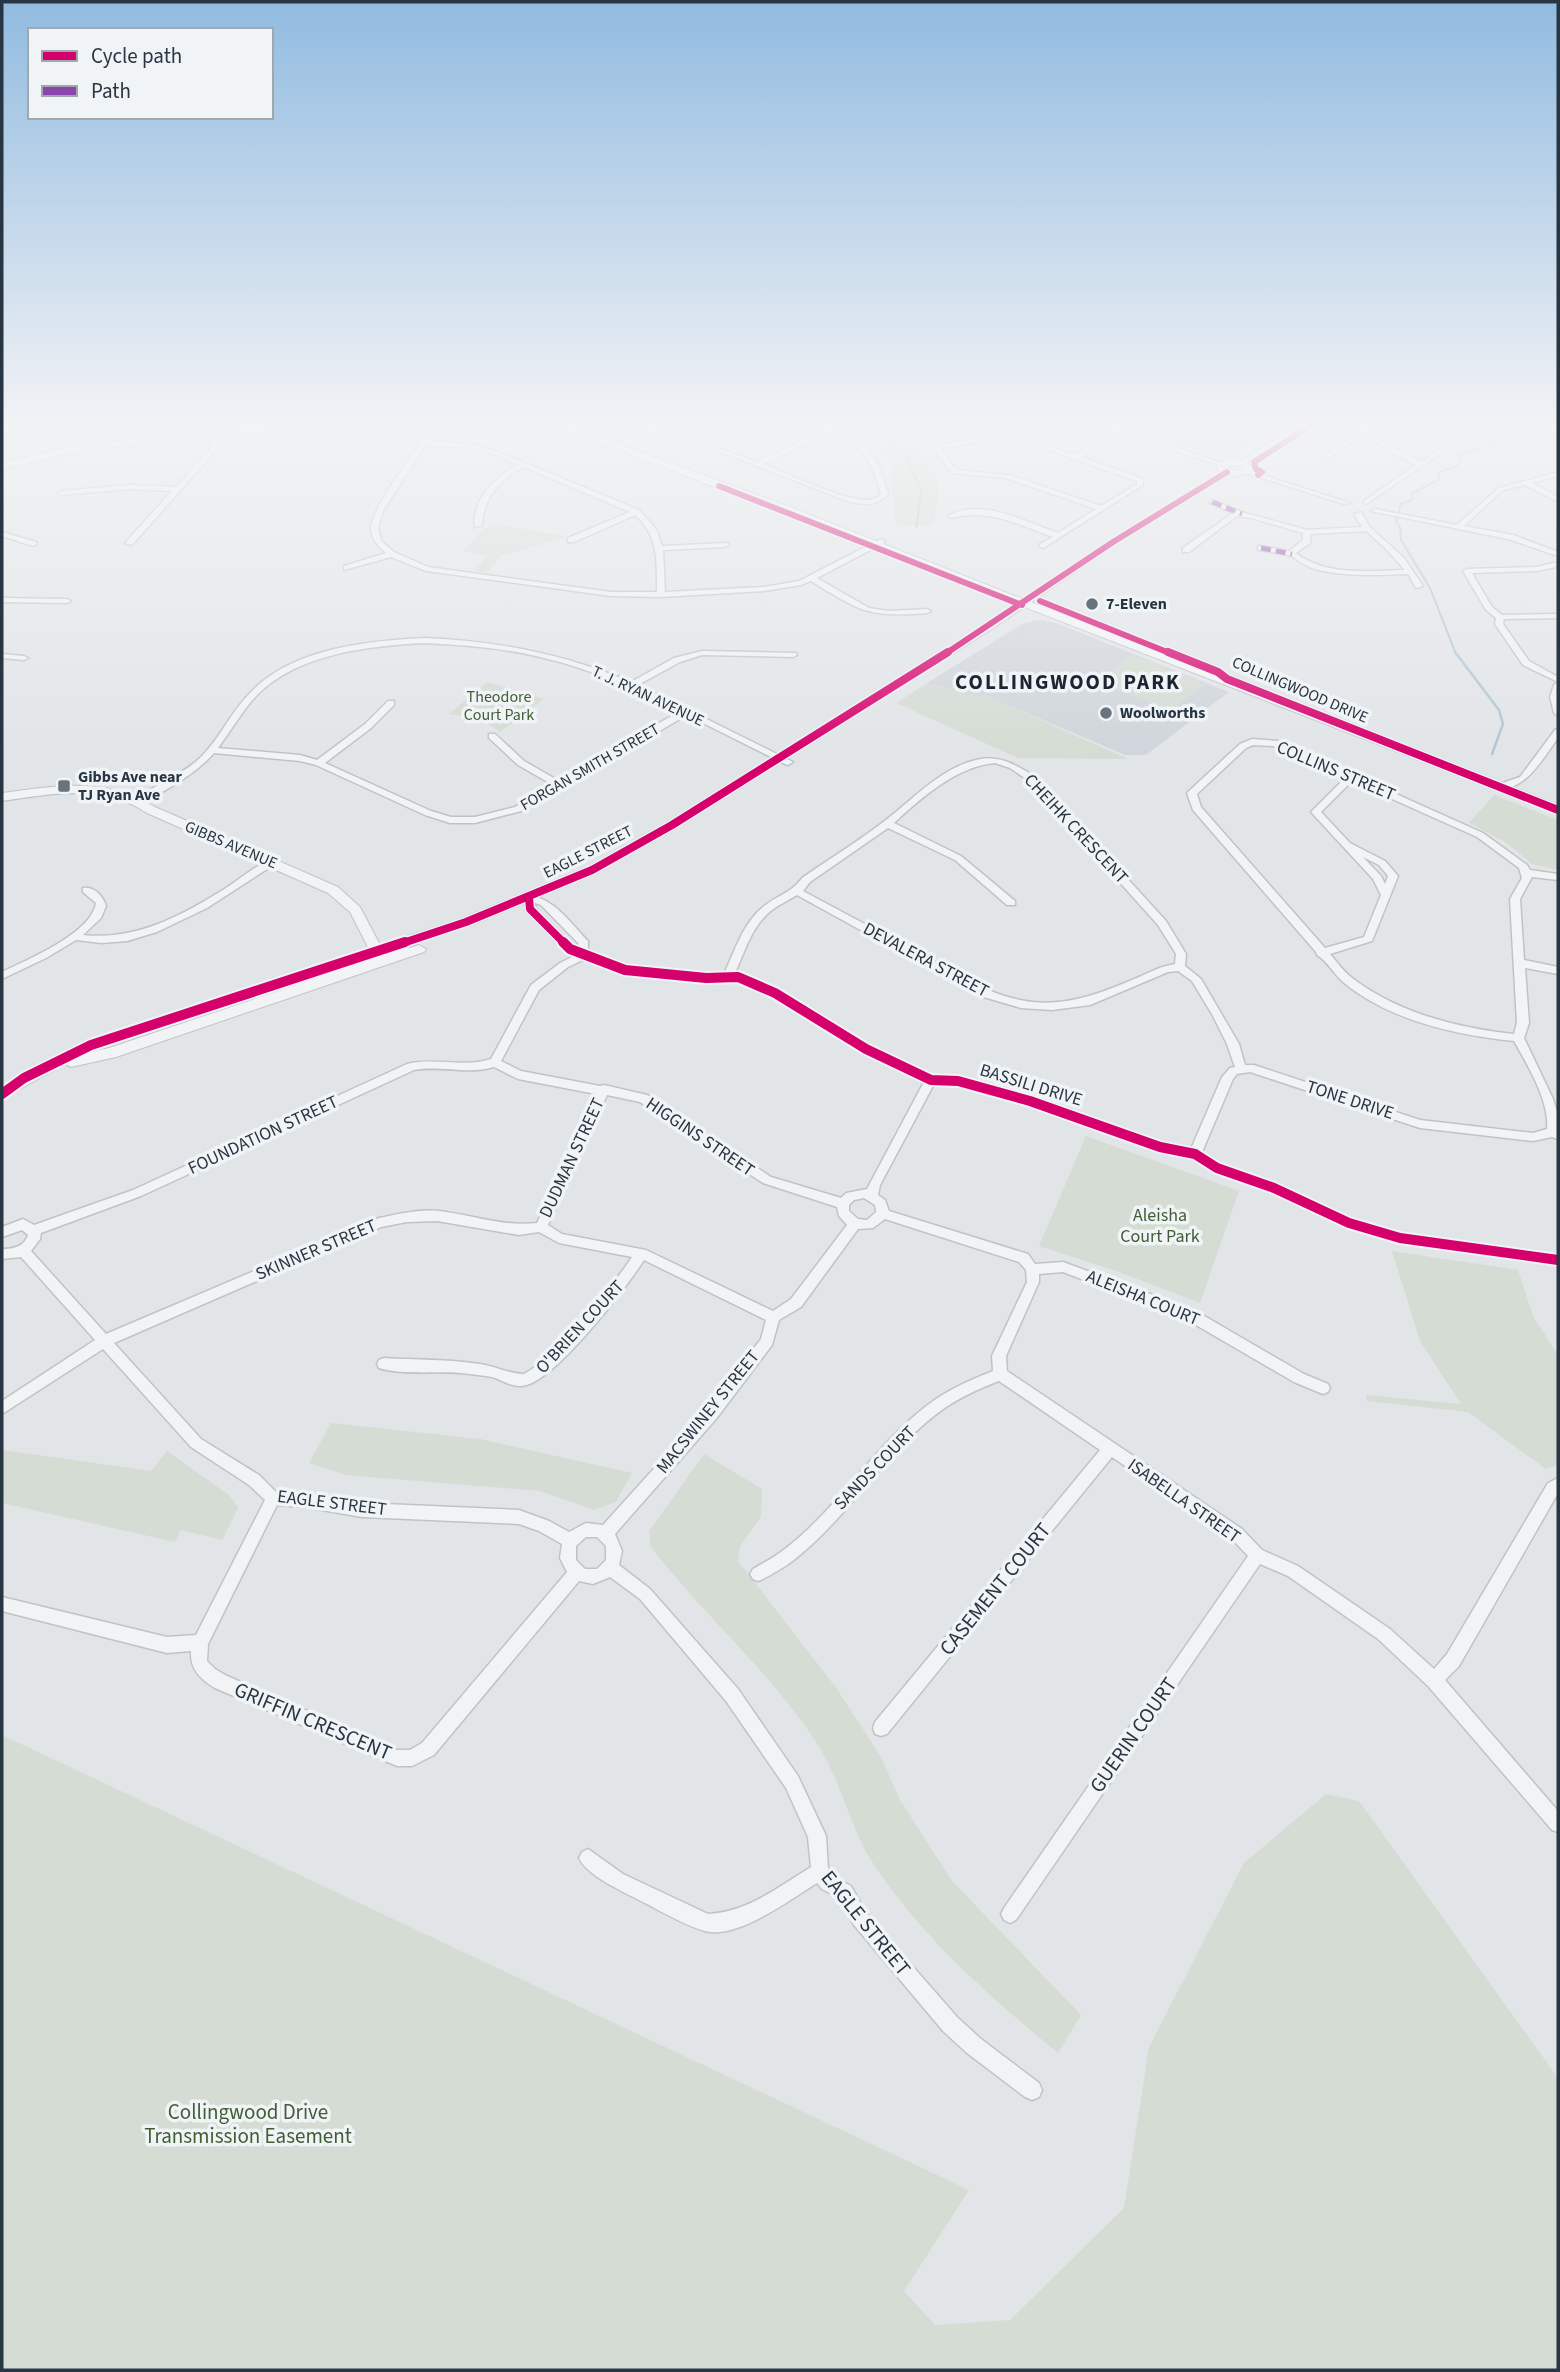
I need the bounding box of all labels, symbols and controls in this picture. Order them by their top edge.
legend [28,28,273,119]
text: Cycle path [91,41,182,71]
text: Path [91,76,131,106]
place label: 7-Eleven [1106,593,1167,615]
marker: 7-Eleven [1084,596,1100,612]
street label: COLLINGWOOD DRIVE [1229,651,1371,729]
street label: T. J. RYAN AVENUE [588,660,708,732]
district label: COLLINGWOOD PARK [955,667,1181,697]
park label: Theodore Court Park [464,686,534,726]
place label: Woolworths [1120,702,1205,724]
marker: Woolworths [1098,705,1114,721]
street label: FORGAN SMITH STREET [516,718,664,816]
street label: COLLINS STREET [1273,735,1399,807]
place label: Gibbs Ave near TJ Ryan Ave [78,766,182,806]
street label: CHEIHK CRESCENT [1018,768,1134,890]
marker: Gibbs Ave near TJ Ryan Ave [56,778,72,794]
street label: GIBBS AVENUE [181,816,281,874]
street label: EAGLE STREET [540,820,637,884]
street label: DEVALERA STREET [859,916,993,1004]
street label: BASSILI DRIVE [977,1058,1085,1112]
street label: TONE DRIVE [1303,1074,1397,1126]
street label: FOUNDATION STREET [184,1089,342,1181]
street label: HIGGINS STREET [641,1091,760,1183]
street label: DUDMAN STREET [533,1094,611,1222]
park label: Aleisha Court Park [1120,1203,1200,1249]
street label: SKINNER STREET [252,1213,381,1287]
street label: ALEISHA COURT [1082,1264,1204,1332]
street label: O'BRIEN COURT [530,1274,630,1379]
street label: MACSWINEY STREET [650,1345,766,1479]
street label: SANDS COURT [828,1420,922,1516]
street label: ISABELLA STREET [1122,1453,1246,1550]
street label: EAGLE STREET [276,1484,388,1522]
street label: CASEMENT COURT [932,1516,1058,1662]
street label: GUERIN COURT [1082,1671,1184,1799]
street label: GRIFFIN CRESCENT [230,1674,396,1768]
street label: EAGLE STREET [814,1864,918,1982]
park label: Collingwood Drive Transmission Easement [144,2097,352,2151]

